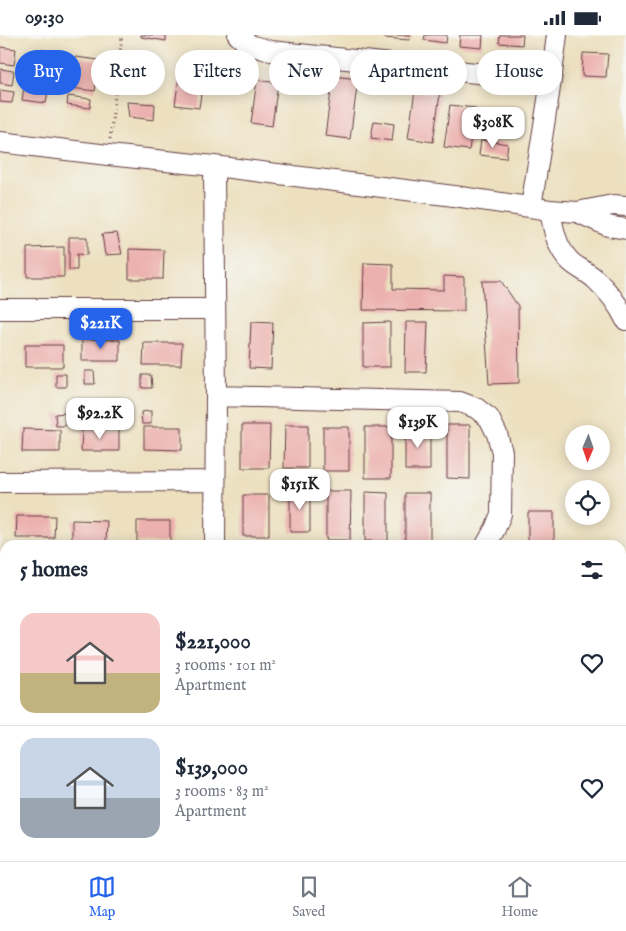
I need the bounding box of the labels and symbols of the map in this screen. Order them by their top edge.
pin: $308K [458,107,528,149]
pin: $221K [66,307,136,350]
pin: $92.2K [59,397,141,440]
pin: $139K [383,407,453,449]
north arrow [565,425,610,470]
pin: $151K [265,469,335,511]

